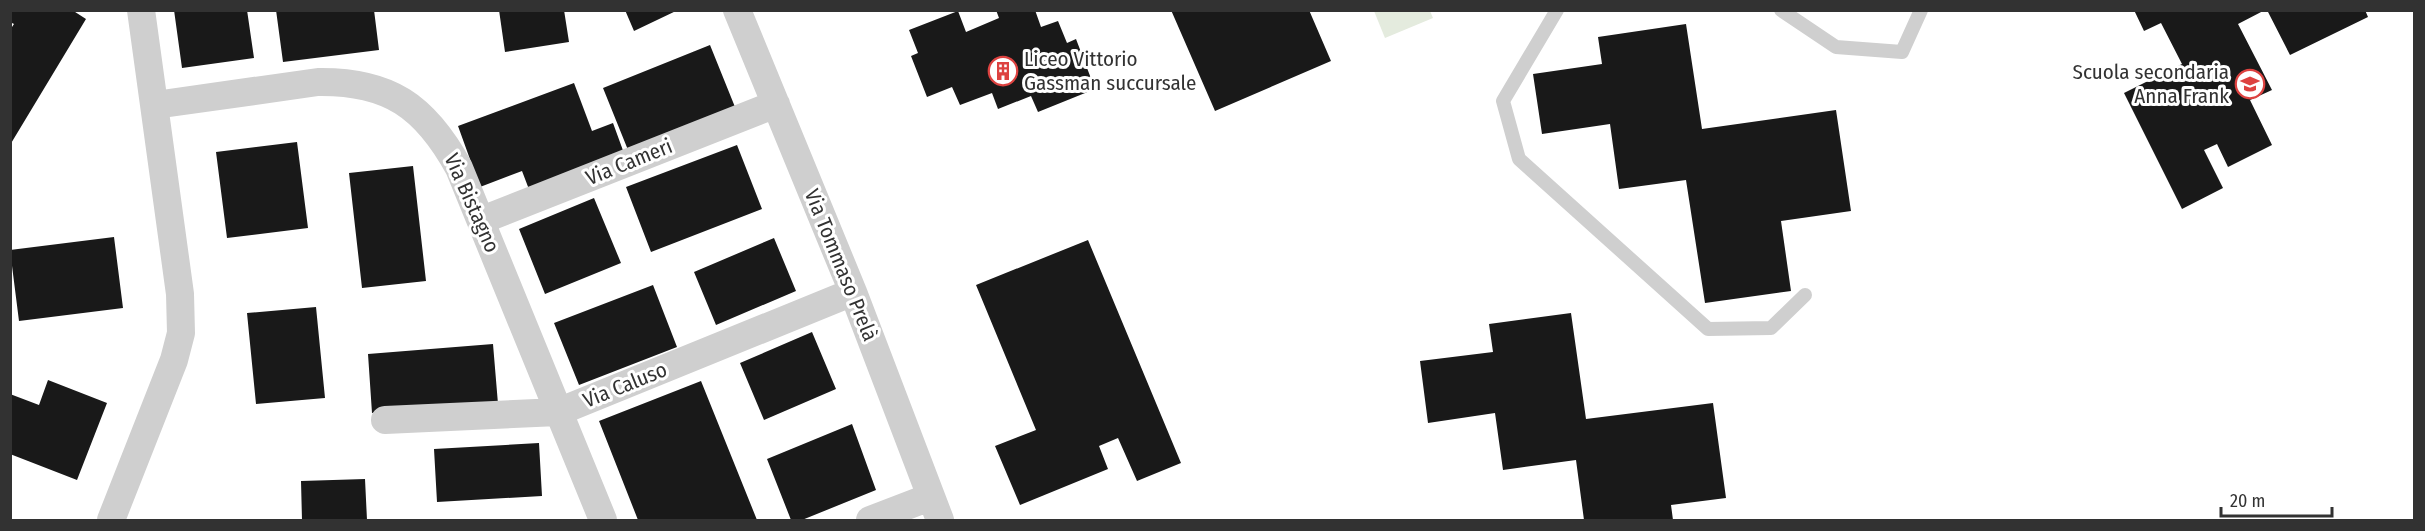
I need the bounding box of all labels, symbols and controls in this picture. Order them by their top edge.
place label: Liceo Vittorio Gassman succursale [1024,46,1196,96]
building icon: Liceo Vittorio Gassman succursale [987,55,1019,87]
place label: Scuola secondaria Anna Frank [2073,59,2229,109]
school or university icon: Scuola secondaria Anna Frank [2234,68,2266,100]
street label: Via Cameri [582,133,676,191]
street label: Via Bistagno [439,149,505,257]
street label: Via Tommaso Prelà [799,185,883,345]
street label: Via Caluso [579,356,671,414]
scale bar [2221,480,2332,518]
text: 20 m [2230,490,2265,512]

